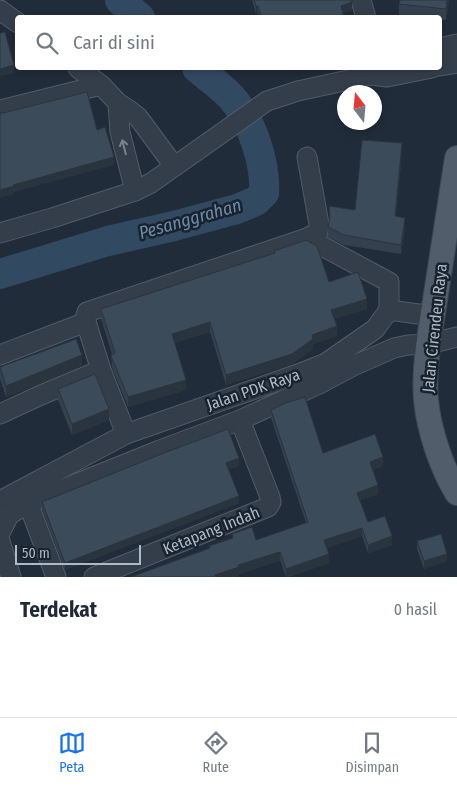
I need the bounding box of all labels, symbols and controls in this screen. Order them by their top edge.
search box [15,15,442,70]
icon: search [33,29,61,57]
text: Cari di sini [73,31,155,54]
north arrow [337,85,382,130]
one-way arrow [118,140,128,156]
water label: Pesanggrahan [136,194,244,244]
street label: Jalan Cirendeu Raya [418,263,451,393]
street label: Jalan PDK Raya [204,365,302,414]
street label: Ketapang Indah [160,502,262,558]
scale bar [15,542,141,565]
text: 50 m [22,545,50,562]
text: Terdekat [20,597,97,623]
text: 0 hasil [394,600,437,619]
tab: Peta [58,729,86,776]
tab: Rute [202,729,230,776]
tab: Disimpan [346,729,399,776]

